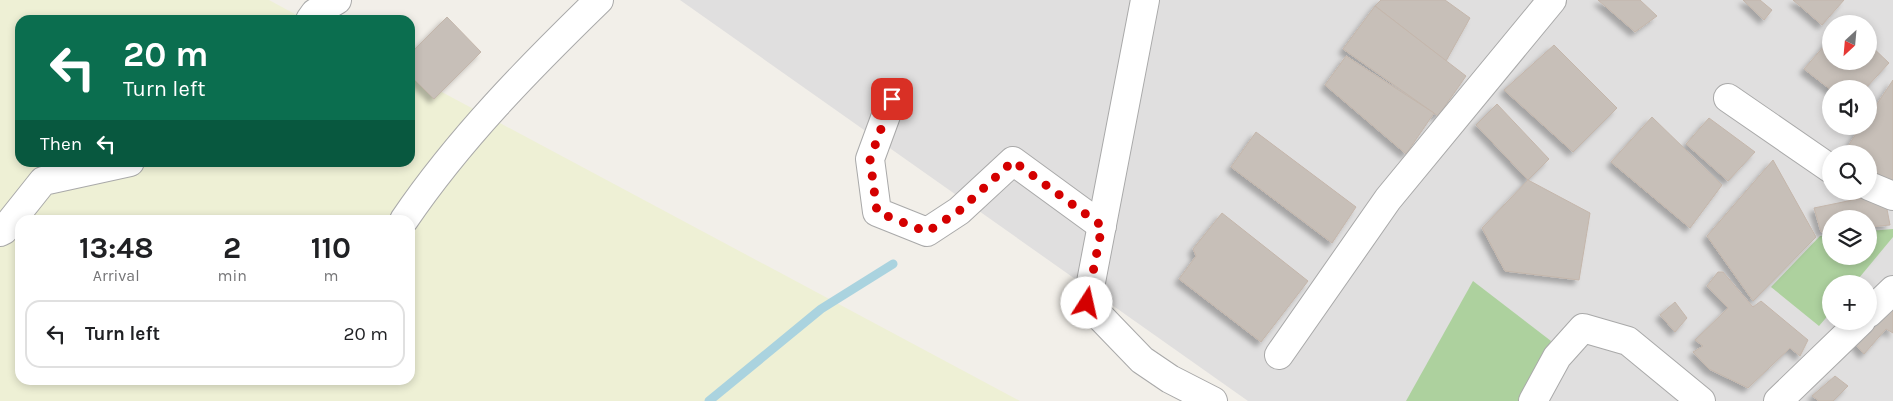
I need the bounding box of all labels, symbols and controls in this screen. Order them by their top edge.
north arrow [1822,15,1878,70]
map controls [1822,15,1877,330]
text: 20 m [123,34,208,75]
icon: left [40,35,105,100]
text: Turn left [123,76,206,102]
pin [871,78,913,120]
button: sound [1822,80,1877,135]
icon: arrive [878,85,906,113]
icon: left [92,130,120,158]
text: Then [40,133,82,155]
button: search [1822,145,1877,200]
button: layers [1822,210,1877,265]
text: 13:48 [79,230,154,266]
text: 2 [223,230,241,266]
text: 110 [311,230,351,266]
text: Arrival [93,266,140,285]
text: min [217,266,247,285]
text: m [323,266,338,285]
button: + [1822,275,1877,330]
position arrow [1060,276,1112,328]
icon: left [42,320,70,348]
text: Turn left [85,323,160,345]
text: 20 m [343,323,388,345]

